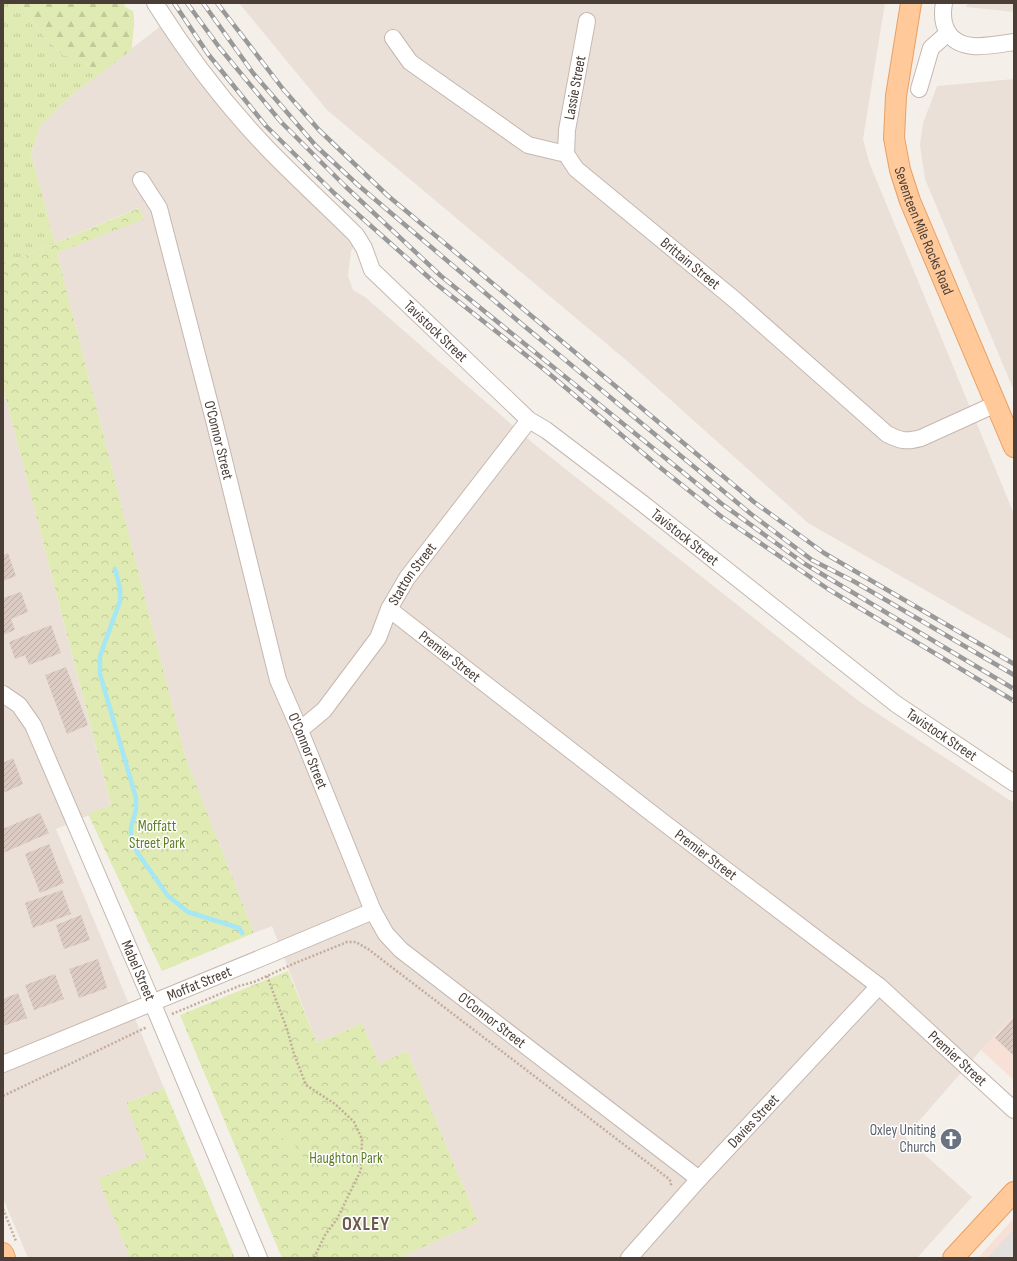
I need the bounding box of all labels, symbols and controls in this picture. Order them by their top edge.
street label: Lassie Street [560,54,590,121]
street label: Seventeen Mile Rocks Road [890,164,958,297]
street label: Brittain Street [657,233,725,294]
street label: Tavistock Street [400,296,472,366]
street label: O'Connor Street [200,399,238,482]
street label: Tavistock Street [647,504,723,570]
street label: Statton Street [384,538,441,609]
street label: Premier Street [415,626,485,687]
street label: Tavistock Street [903,704,981,765]
street label: O'Connor Street [284,710,332,792]
park label: Moffatt Street Park [129,817,185,853]
street label: Premier Street [671,825,741,885]
street label: Mabel Street [117,937,160,1004]
street label: Moffat Street [164,962,235,1005]
street label: O'Connor Street [454,988,530,1052]
street label: Premier Street [924,1026,991,1090]
street label: Davies Street [723,1090,783,1152]
place label: Oxley Uniting Church [870,1121,936,1157]
church icon: Oxley Uniting Church [938,1126,964,1152]
park label: Haughton Park [309,1149,383,1168]
district label: OXLEY [342,1213,390,1236]

